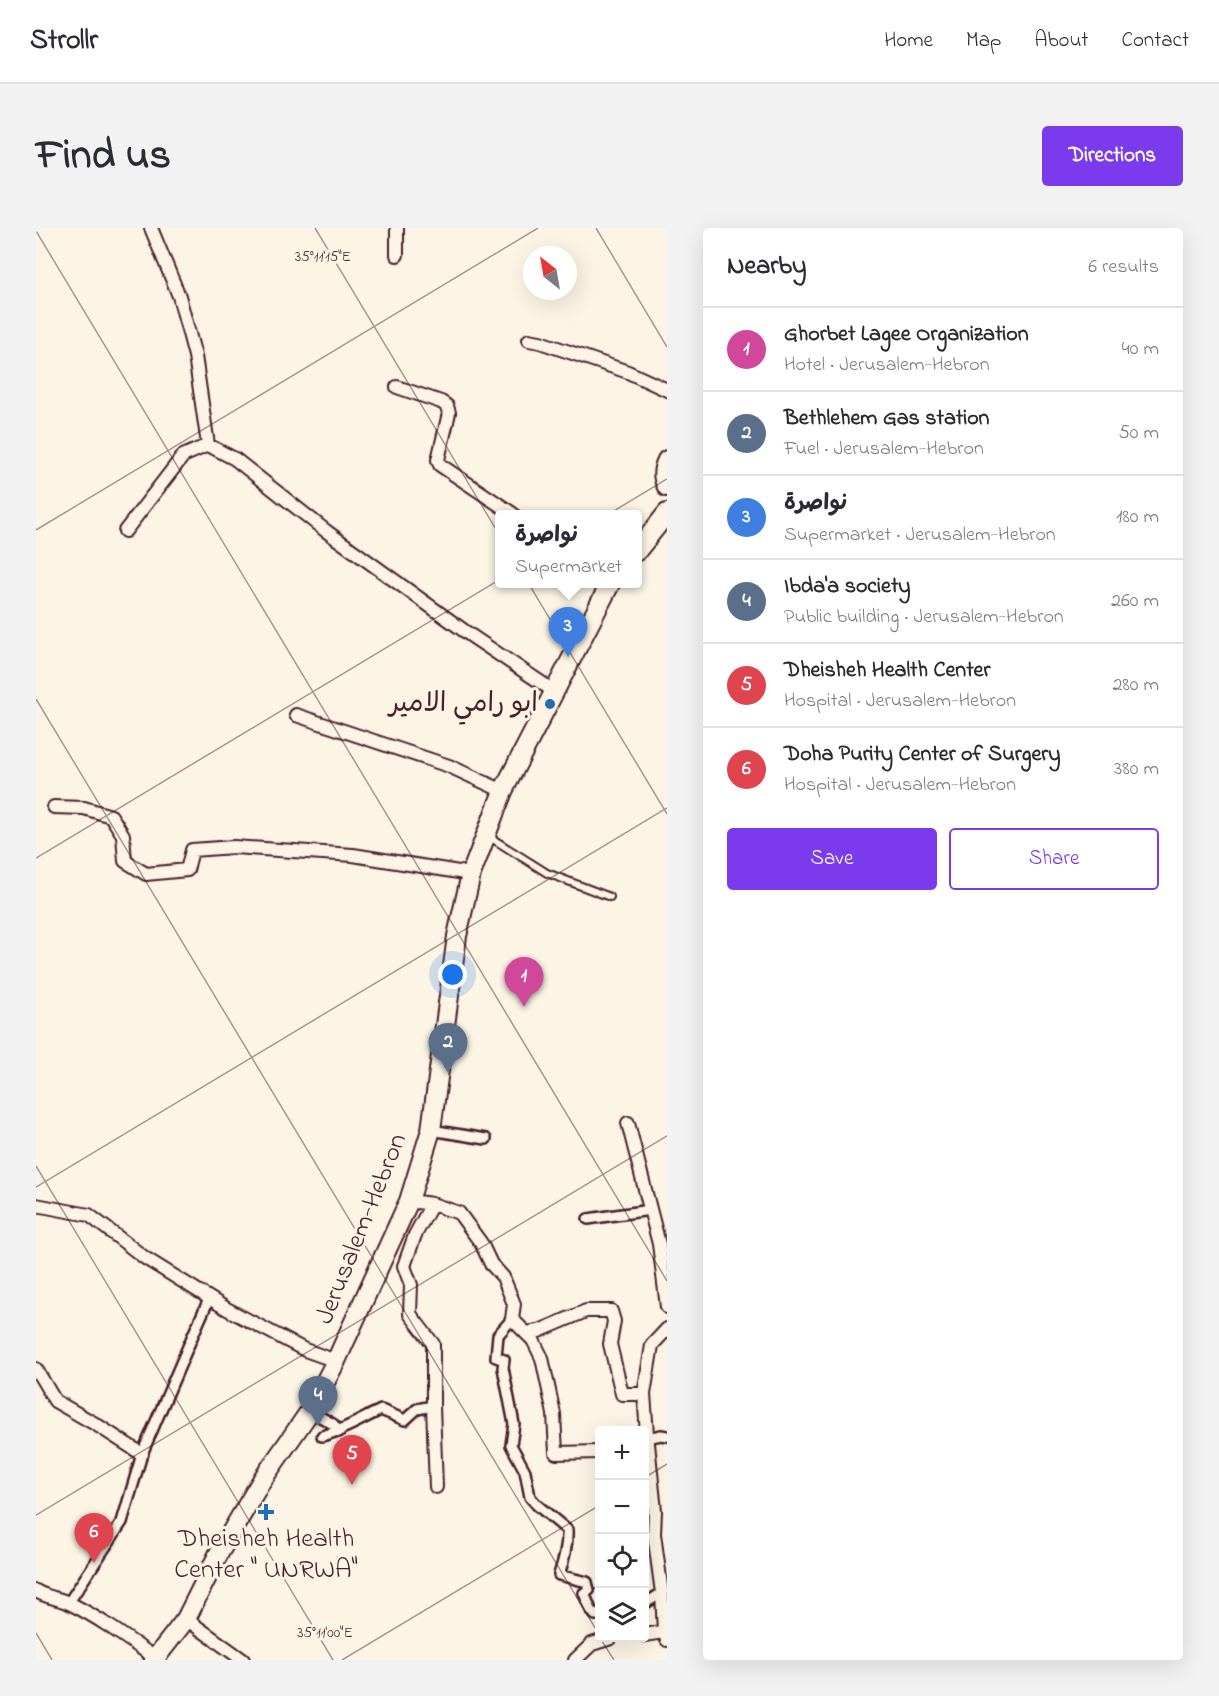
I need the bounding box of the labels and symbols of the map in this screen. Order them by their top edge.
text: 35°11'15"E [295,246,351,268]
north arrow [523,246,577,300]
pin: 3 [548,608,588,657]
place label: ابو رامي الامير [387,685,538,725]
marker: ابو رامي الامير [543,697,557,711]
pin: 1 [504,958,544,1007]
your location [438,960,467,989]
pin: 2 [428,1024,468,1073]
street label: Jerusalem-Hebron [306,1128,418,1330]
pin: 4 [298,1376,338,1426]
pin: 5 [332,1436,372,1485]
marker: Dheisheh Health Center " UNRWA" [257,1503,275,1521]
pin: 6 [74,1514,114,1563]
place label: Dheisheh Health Center " UNRWA" [174,1520,358,1590]
text: 35°11'00"E [297,1622,353,1644]

